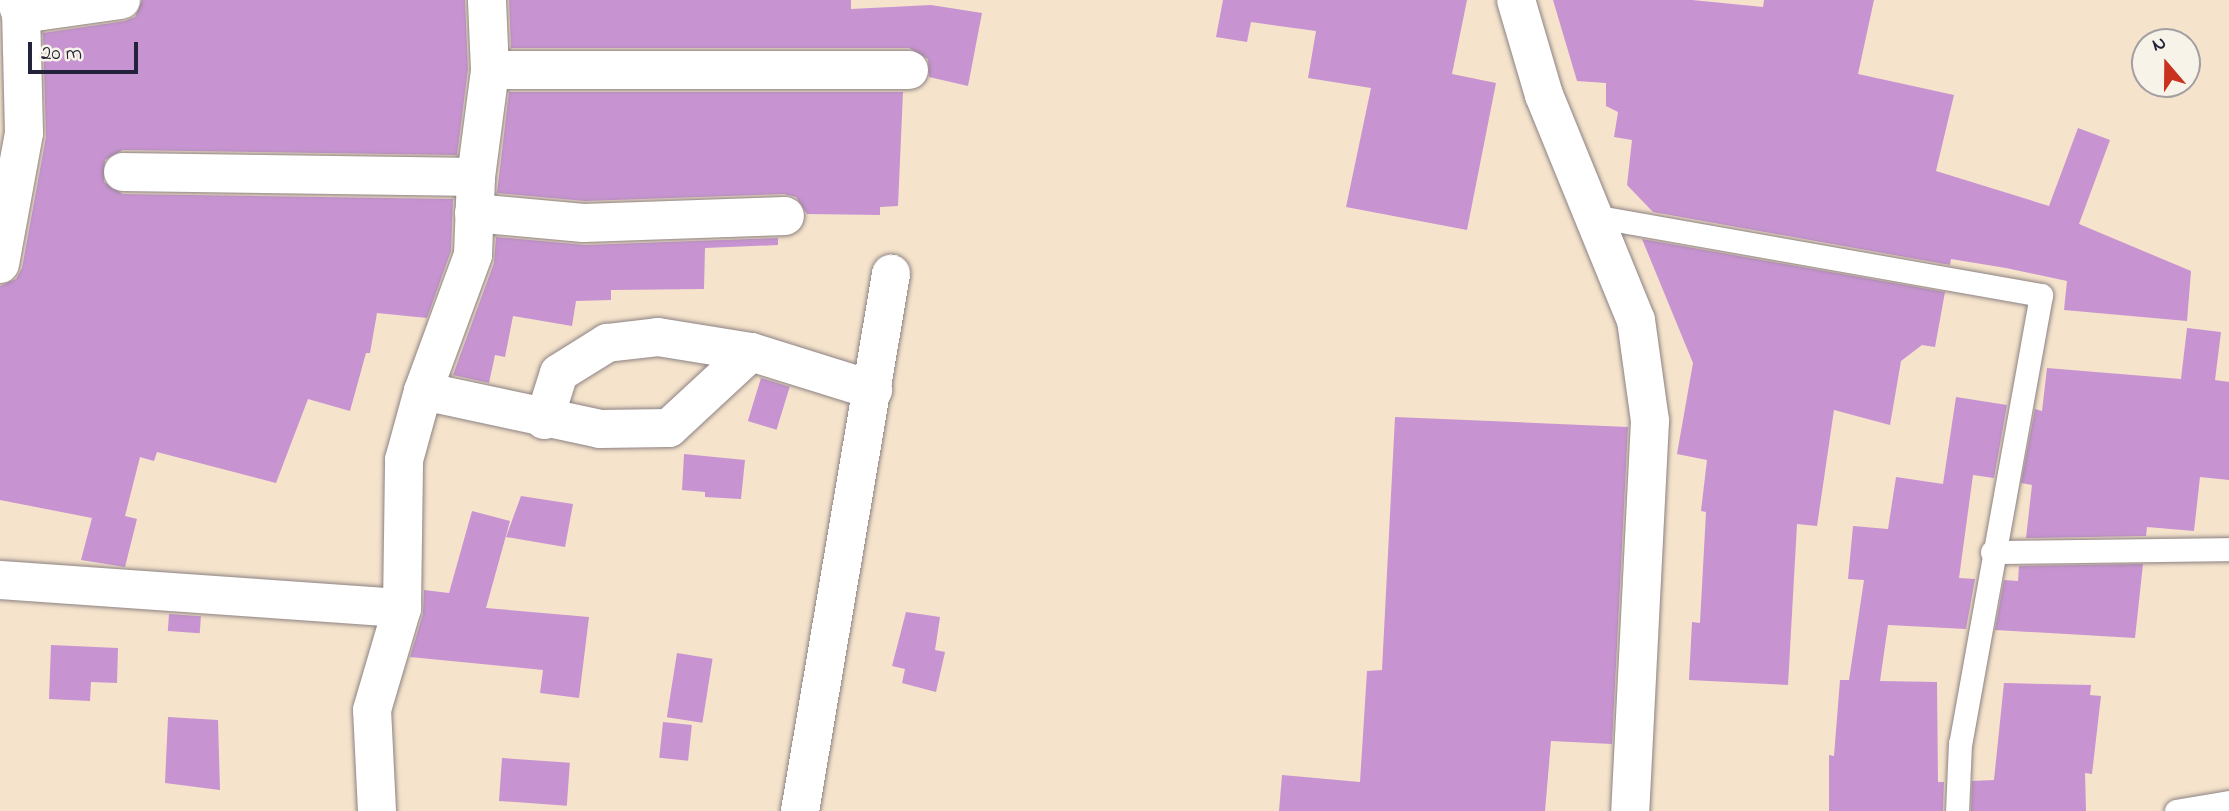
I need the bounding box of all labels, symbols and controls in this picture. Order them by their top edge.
scale bar [32,28,142,72]
north arrow [2131,28,2201,98]
text: N [2149,30,2170,60]
text: 20 m [41,39,82,69]

